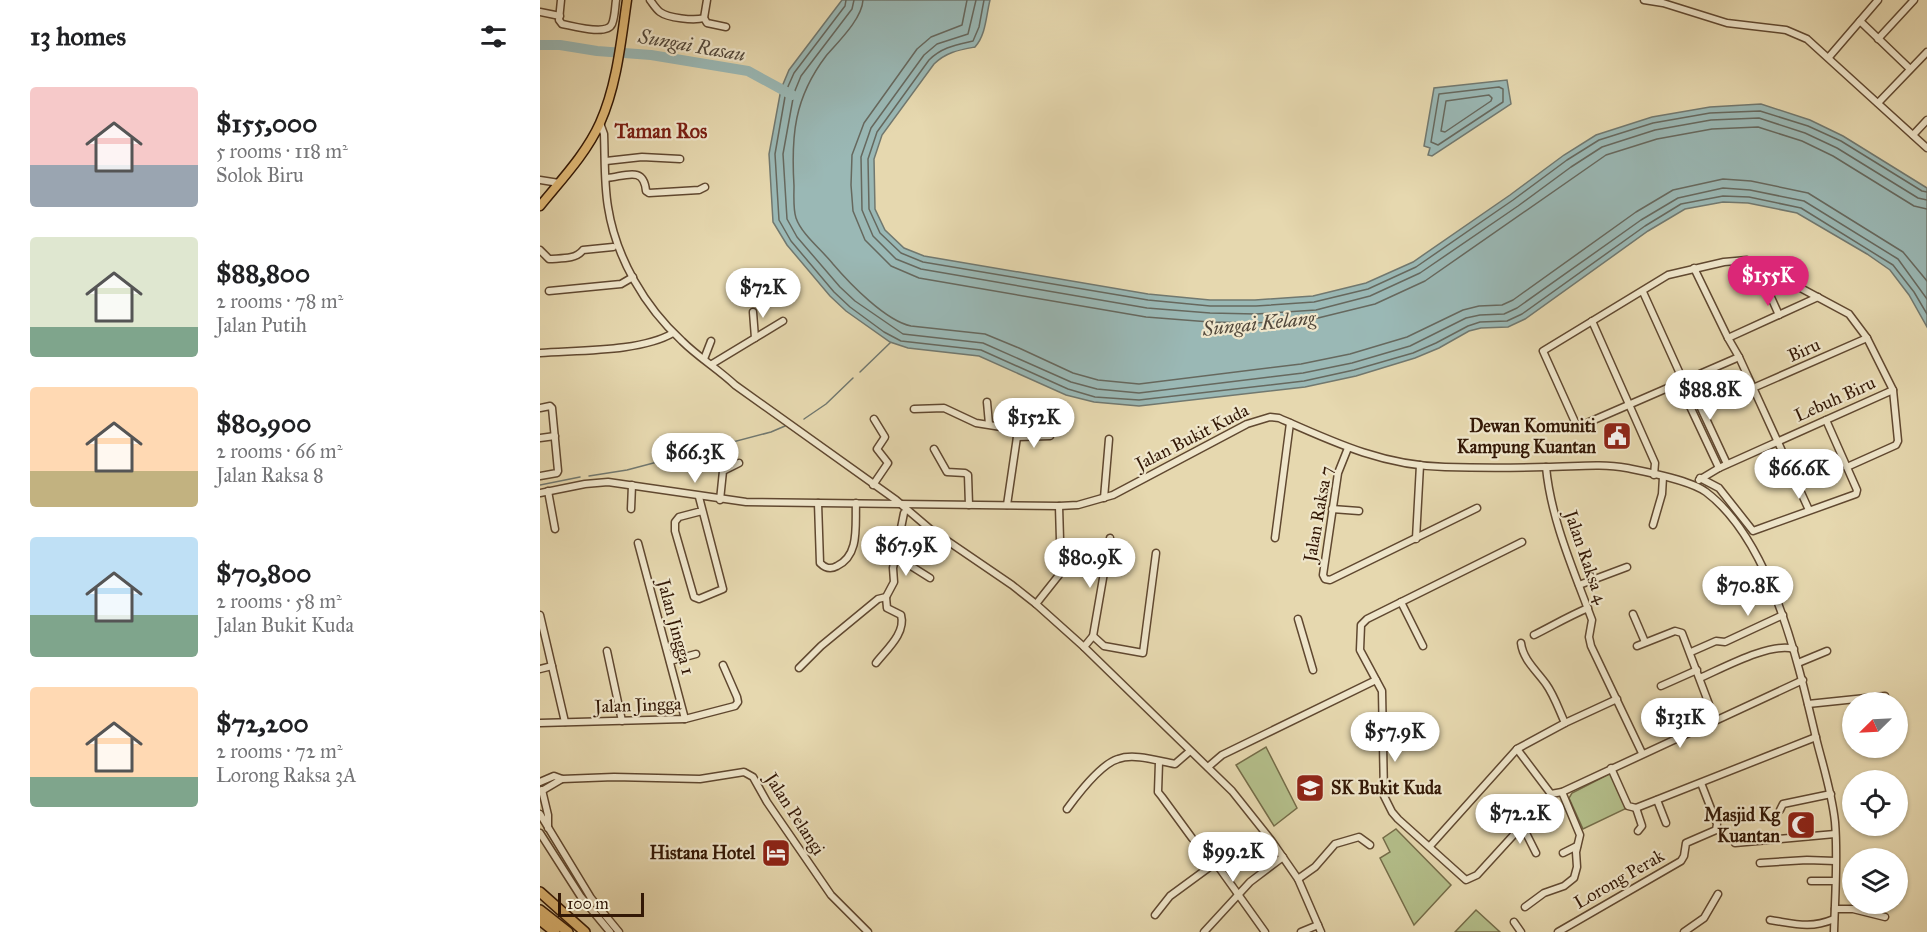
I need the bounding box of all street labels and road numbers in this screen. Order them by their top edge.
street label: Biru [1784,333,1824,367]
street label: Lebuh Biru [1791,371,1879,427]
street label: Jalan Bukit Kuda [1130,399,1253,477]
street label: Jalan Raksa 7 [1298,464,1338,566]
street label: Jalan Raksa 4 [1558,506,1613,608]
street label: Jalan Jingga 1 [651,575,699,677]
street label: Jalan Jingga [592,692,682,719]
street label: Jalan Pelangi [758,767,830,860]
street label: Lorong Perak [1570,844,1669,914]

